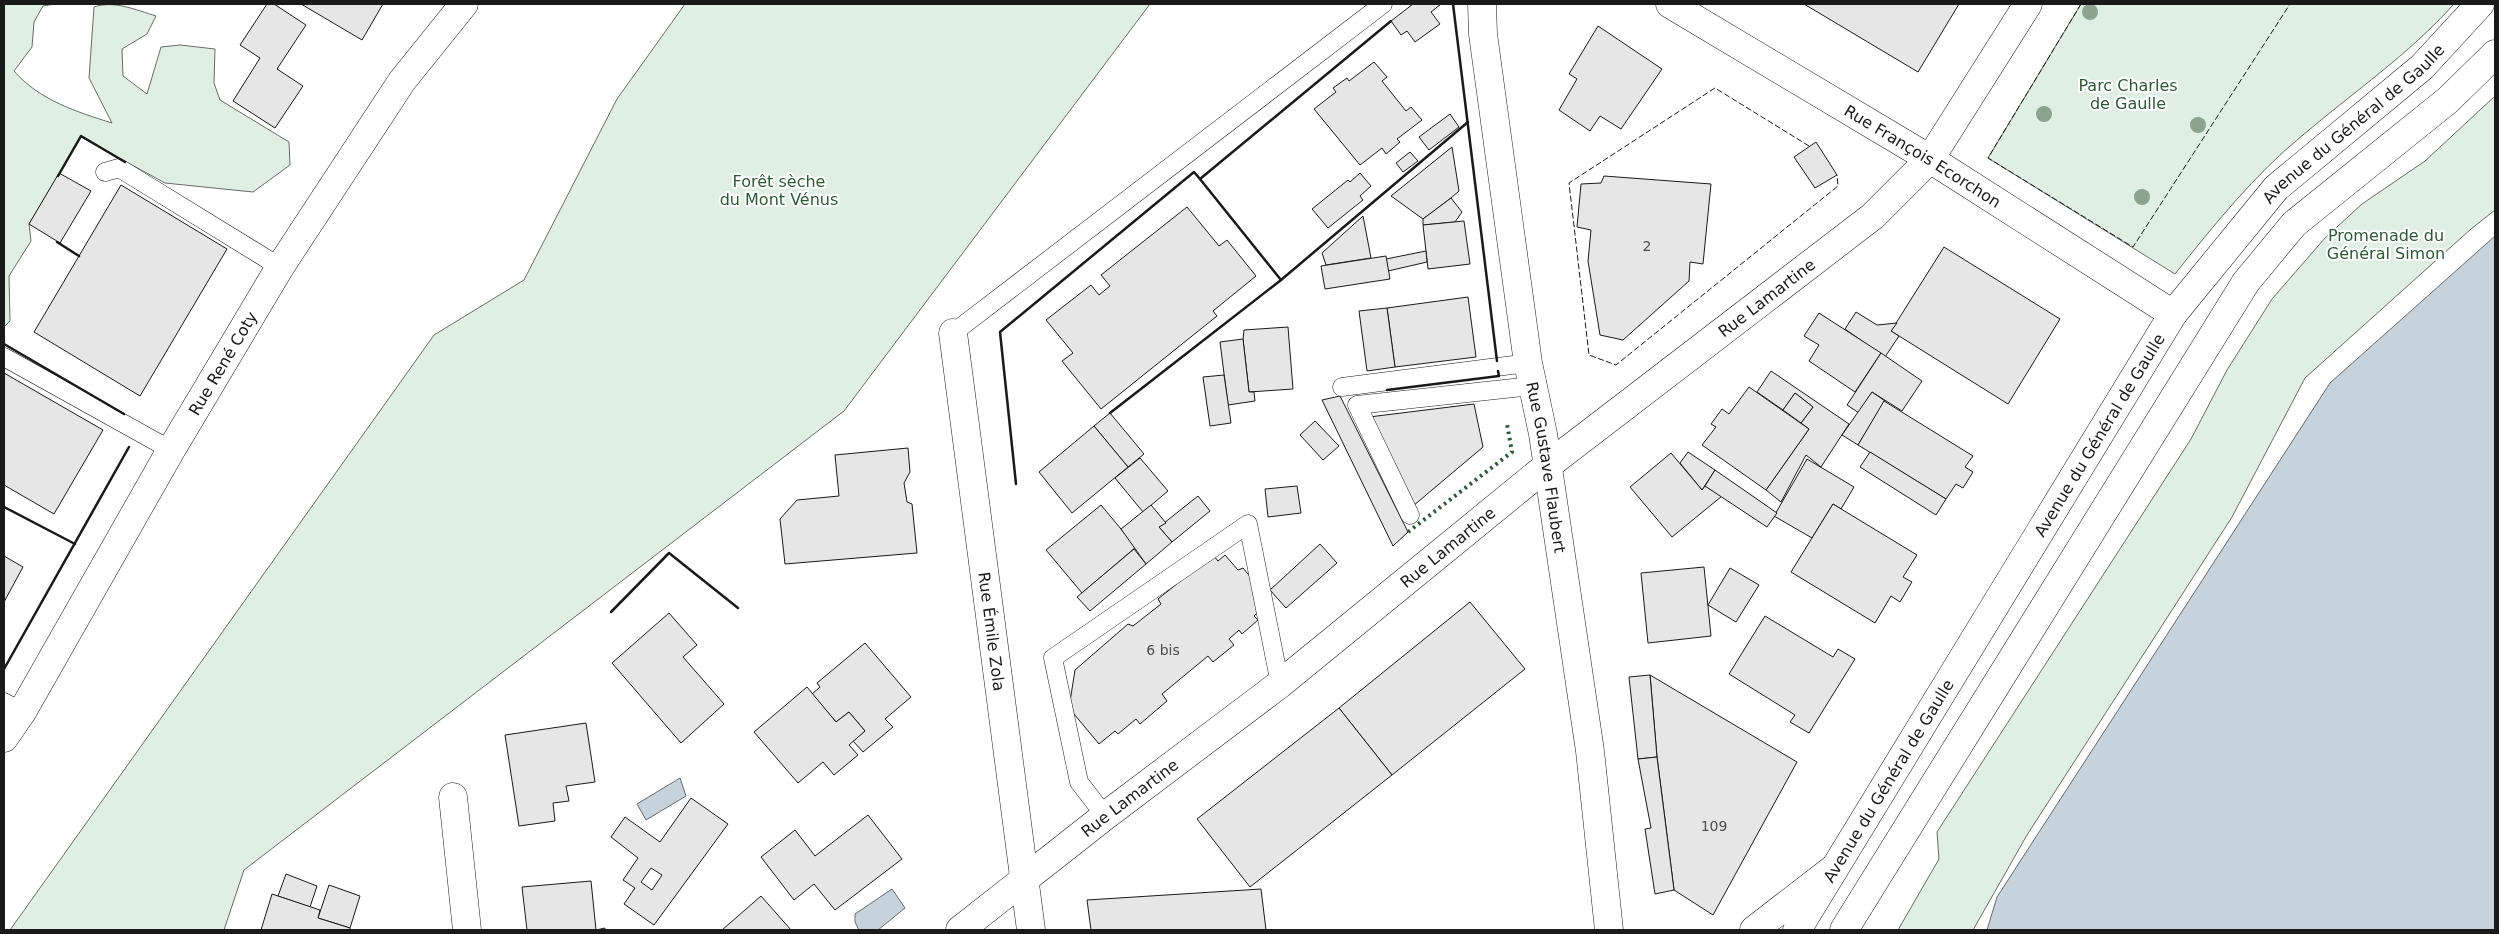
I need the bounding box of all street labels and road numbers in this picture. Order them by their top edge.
street label: Avenue du Général de Gaulle [2258,40,2448,207]
street label: Rue François Ecorchon [1841,101,2005,211]
street label: Rue Lamartine [1714,255,1819,341]
street label: Rue René Coty [184,308,261,419]
street label: Avenue du Général de Gaulle [2030,330,2168,540]
street label: Rue Gustave Flaubert [1523,380,1570,554]
street label: Rue Lamartine [1396,503,1499,592]
street label: Rue Émile Zola [975,571,1009,692]
street label: Avenue du Général de Gaulle [1819,676,1957,886]
street label: Rue Lamartine [1077,755,1182,841]

